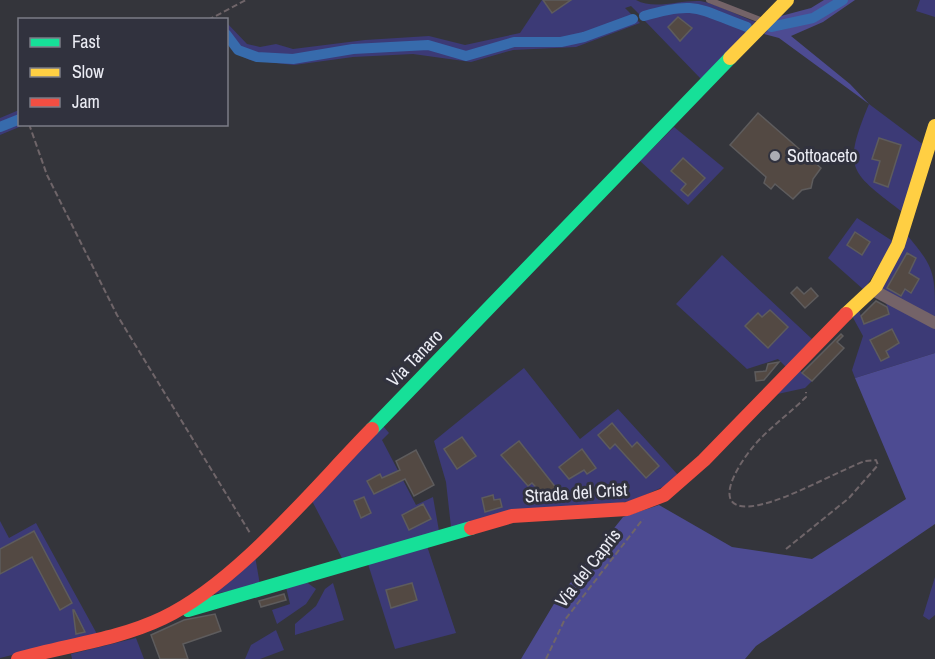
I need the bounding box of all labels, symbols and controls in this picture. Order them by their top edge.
legend [18,18,228,126]
text: Fast [72,29,100,54]
text: Slow [72,59,104,84]
text: Jam [72,89,100,114]
place label: Sottoaceto [787,143,858,168]
marker: Sottoaceto [768,149,782,163]
street label: Via Tanaro [381,323,448,392]
street label: Strada del Crist [524,476,628,509]
street label: Via del Capris [549,523,626,612]

